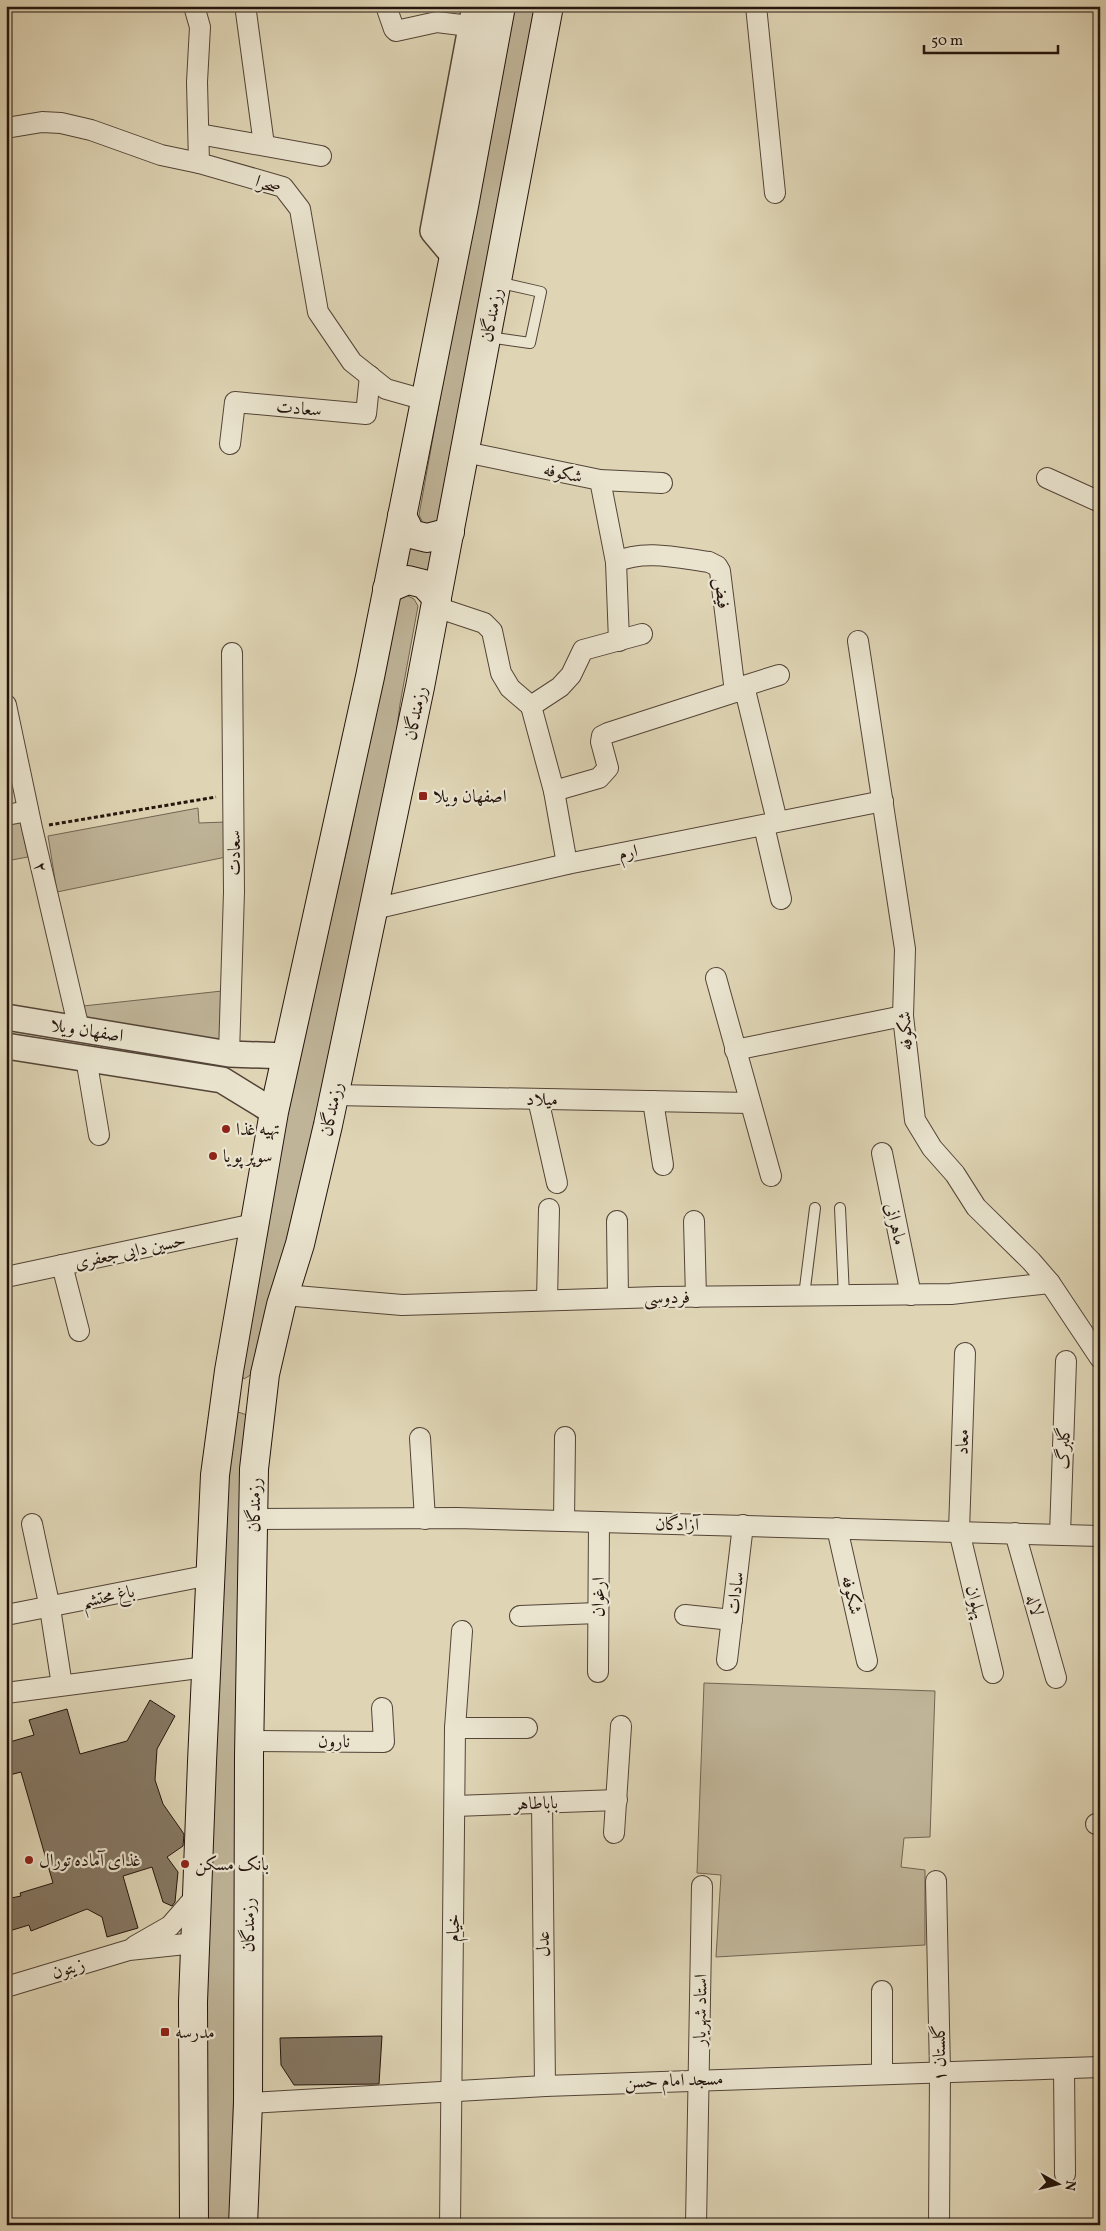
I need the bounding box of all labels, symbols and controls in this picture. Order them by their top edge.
scale bar [924,22,1057,54]
text: 50 m [931,31,963,52]
street label: صحرا [251,170,284,203]
street label: رزمندگان [475,286,510,345]
street label: سعادت [275,395,323,424]
street label: شکوفه [541,458,584,491]
street label: فیض [706,576,735,610]
street label: رزمندگان [399,684,434,743]
place label: اصفهان ویلا [433,785,507,810]
marker: اصفهان ویلا [417,790,429,802]
street label: سعادت [223,830,248,876]
street label: ارم [616,839,641,870]
street label: ۲ [26,859,53,875]
street label: شکوفه [893,1011,920,1051]
street label: اصفهان ویلا [48,1013,125,1050]
street label: رزمندگان [315,1080,350,1139]
street label: میلاد [526,1088,558,1113]
place label: تهیه غذا [236,1118,280,1143]
marker: تهیه غذا [220,1123,232,1135]
place label: سوپر پویا [223,1145,272,1170]
marker: سوپر پویا [207,1150,219,1162]
street label: ماهرانی [878,1201,912,1248]
street label: حسین دایی جعفری [72,1228,188,1276]
street label: فردوسی [644,1286,690,1311]
street label: گلبرگ [1051,1426,1078,1470]
street label: معاد [951,1429,976,1455]
street label: رزمندگان [243,1477,268,1533]
street label: آزادگان [655,1513,701,1538]
street label: سادات [721,1570,752,1616]
street label: شکوفه [834,1573,867,1617]
street label: ارغوان [587,1577,612,1617]
street label: باغ محتشم [80,1580,138,1619]
street label: پهلوان [958,1583,991,1622]
street label: لاله [1019,1592,1049,1619]
street label: نارون [318,1730,350,1755]
street label: باباطاهر [512,1791,558,1818]
place label: غذای آماده تورال [39,1849,141,1874]
place label: بانک مسکن [195,1853,269,1878]
marker: غذای آماده تورال [23,1854,35,1866]
marker: بانک مسکن [179,1858,191,1870]
street label: رزمندگان [237,1898,262,1952]
street label: خیام [442,1914,469,1943]
street label: عدل [532,1931,557,1957]
street label: زیتون [49,1953,88,1986]
street label: استاد شهریار [688,1974,715,2048]
place label: مدرسه [175,2021,215,2046]
street label: گلستان ۱ [928,2024,953,2082]
marker: مدرسه [159,2026,171,2038]
street label: مسجد امام حسن [624,2067,724,2098]
north arrow [1034,2158,1084,2208]
text: N [1059,2179,1080,2192]

